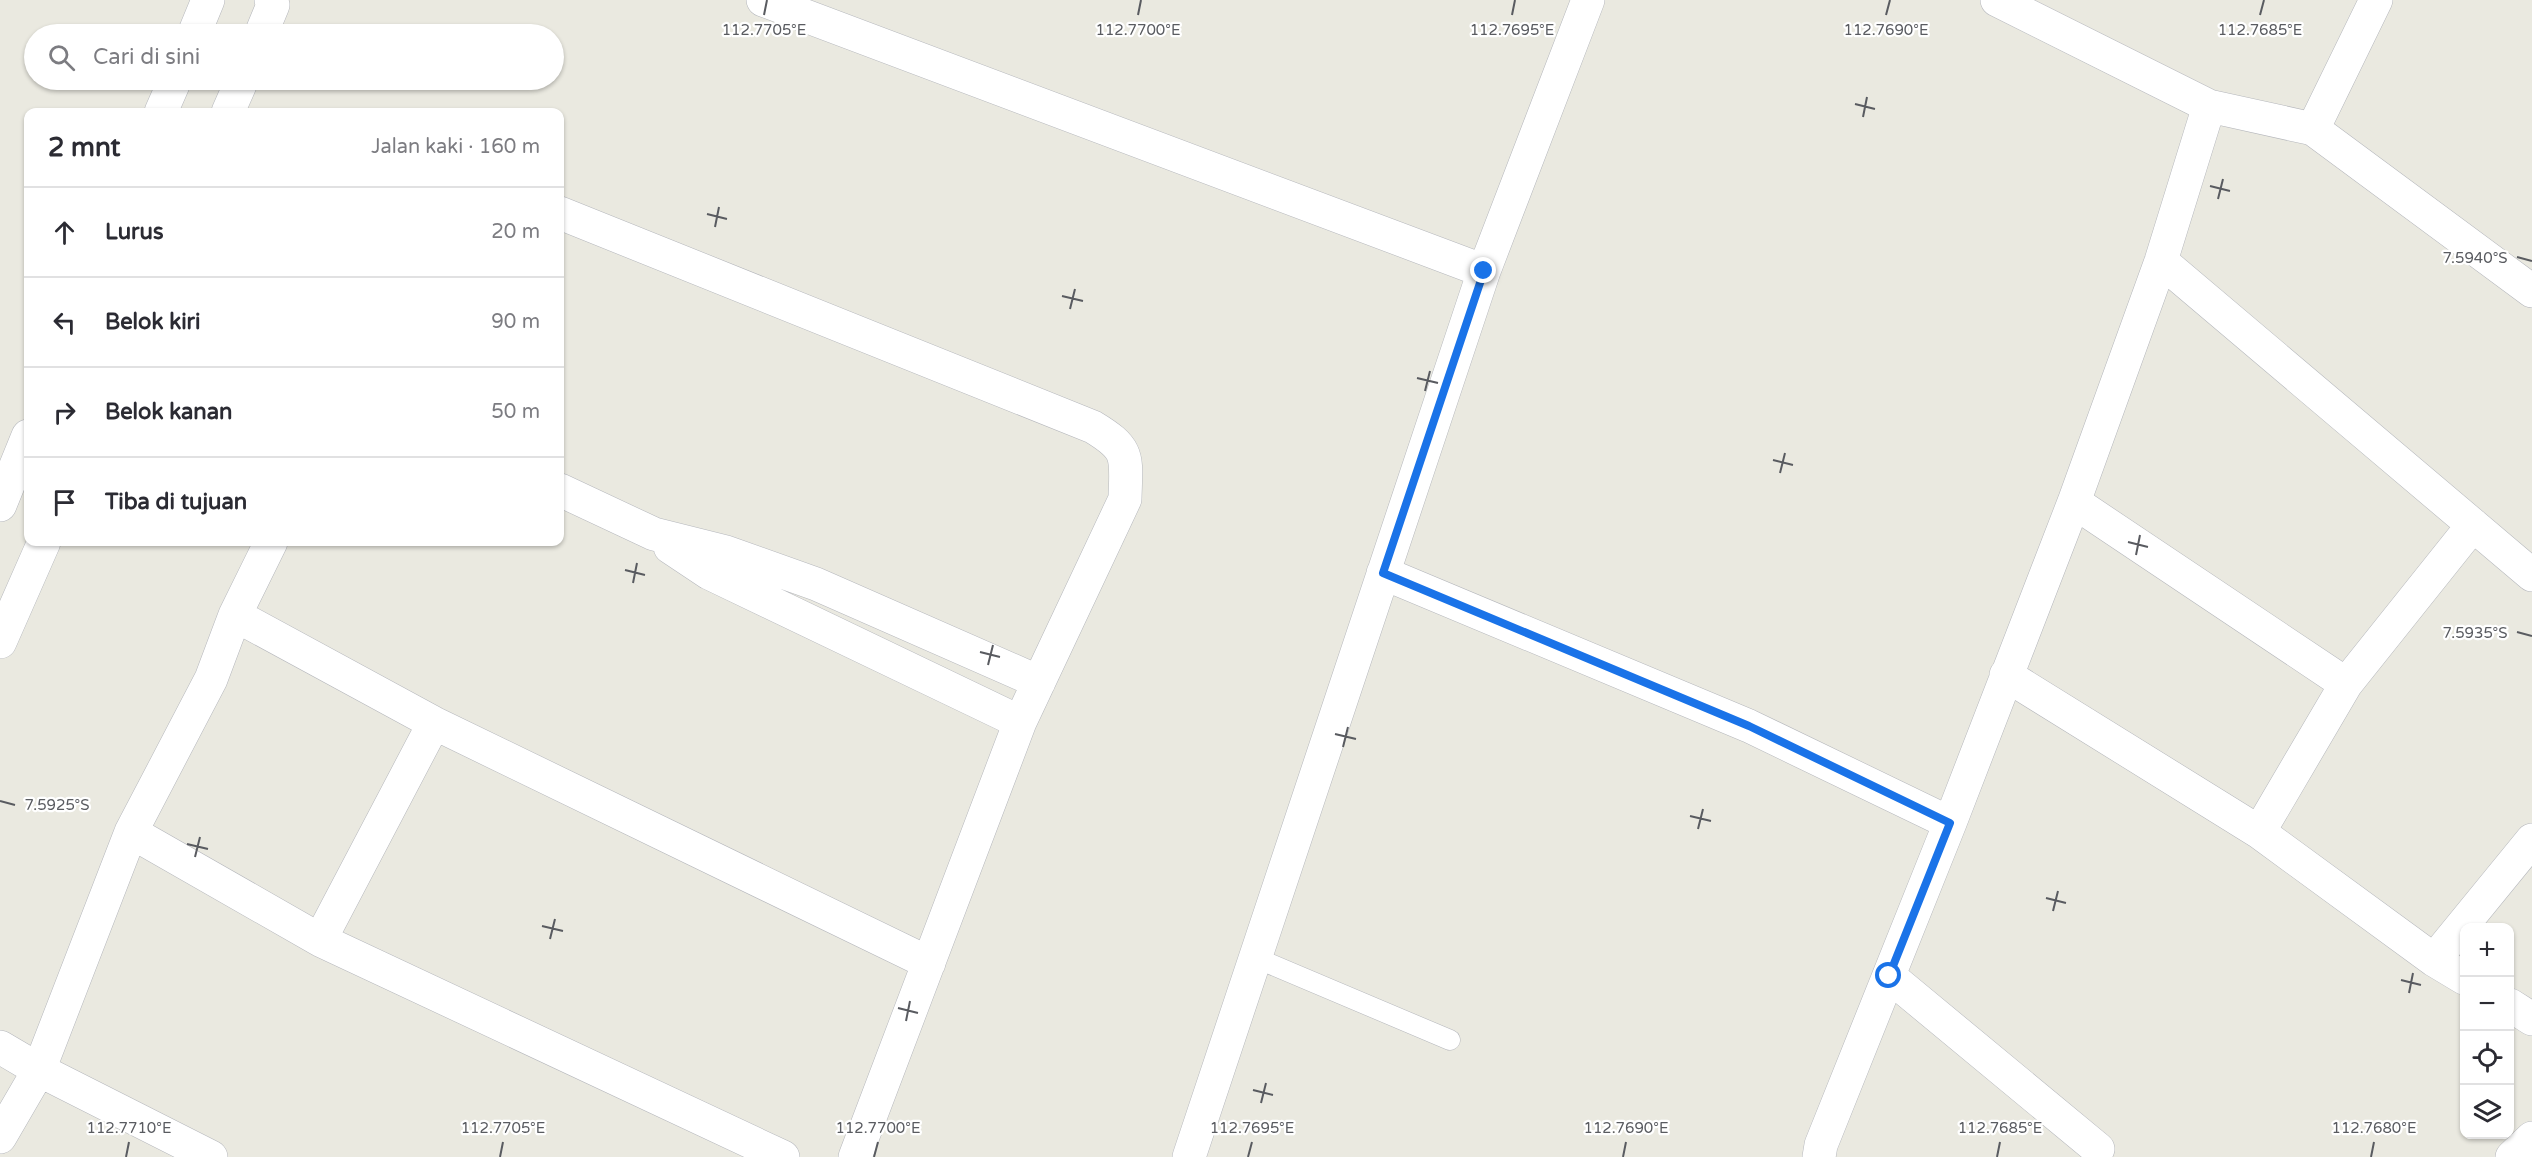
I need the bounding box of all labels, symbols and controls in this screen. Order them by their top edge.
text: 112.7705°E [722,21,806,39]
text: 112.7700°E [1096,21,1180,39]
text: 112.7695°E [1470,21,1554,39]
text: 112.7690°E [1844,21,1928,39]
text: 112.7685°E [2218,21,2302,39]
search box [24,24,564,90]
icon: search [45,41,78,74]
text: Cari di sini [93,44,200,70]
text: 2 mnt [48,132,120,163]
text: Jalan kaki · 160 m [371,135,540,159]
icon: ahead [48,216,81,249]
text: Lurus [105,219,163,245]
text: 20 m [491,220,540,244]
text: 7.5940°S [2442,249,2508,267]
route end [1470,257,1496,283]
icon: left [48,306,81,339]
text: Belok kiri [105,309,201,335]
text: 90 m [491,310,540,334]
icon: right [48,396,81,429]
text: Belok kanan [105,399,232,425]
text: 50 m [491,400,540,424]
icon: arrive [48,486,81,519]
text: Tiba di tujuan [105,489,247,515]
text: 7.5935°S [2443,624,2507,642]
text: 7.5925°S [25,796,89,814]
map controls [2460,923,2514,1139]
button: + [2460,923,2514,977]
route start [1875,962,1901,988]
button: − [2460,977,2514,1031]
button: locate [2460,1031,2514,1085]
button: layers [2460,1085,2514,1139]
text: 112.7710°E [87,1119,171,1137]
text: 112.7705°E [461,1119,545,1137]
text: 112.7700°E [836,1119,920,1137]
text: 112.7695°E [1210,1119,1294,1137]
text: 112.7690°E [1584,1119,1668,1137]
text: 112.7685°E [1958,1119,2042,1137]
text: 112.7680°E [2332,1119,2416,1137]

